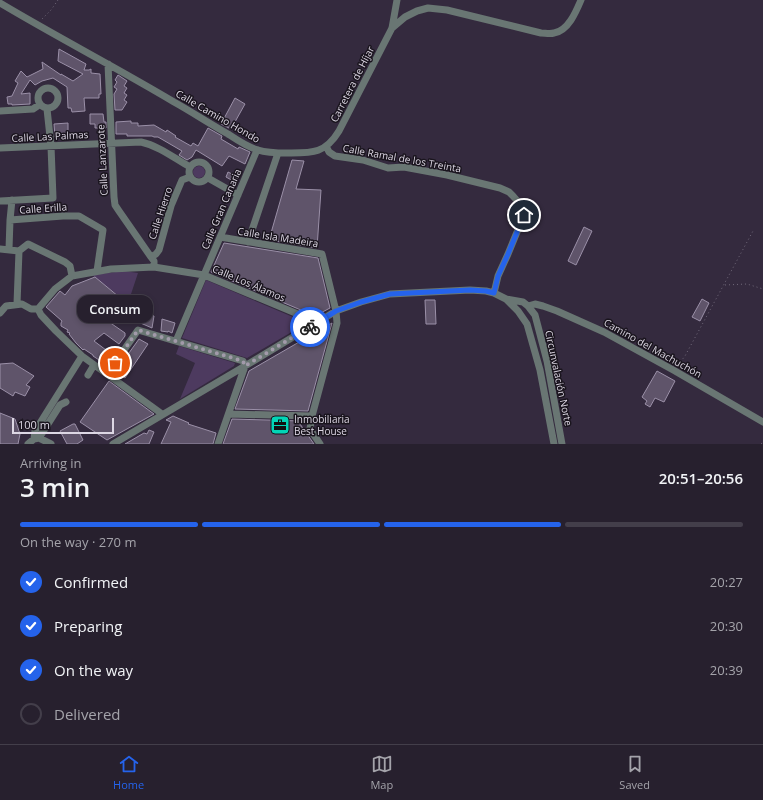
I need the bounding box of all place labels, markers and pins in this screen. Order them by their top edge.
pin [507,198,541,232]
callout: Consum [77,295,153,323]
pin [98,346,132,380]
place label: Inmobiliaria Best House [294,412,350,438]
office icon: Inmobiliaria Best House [269,414,291,436]

